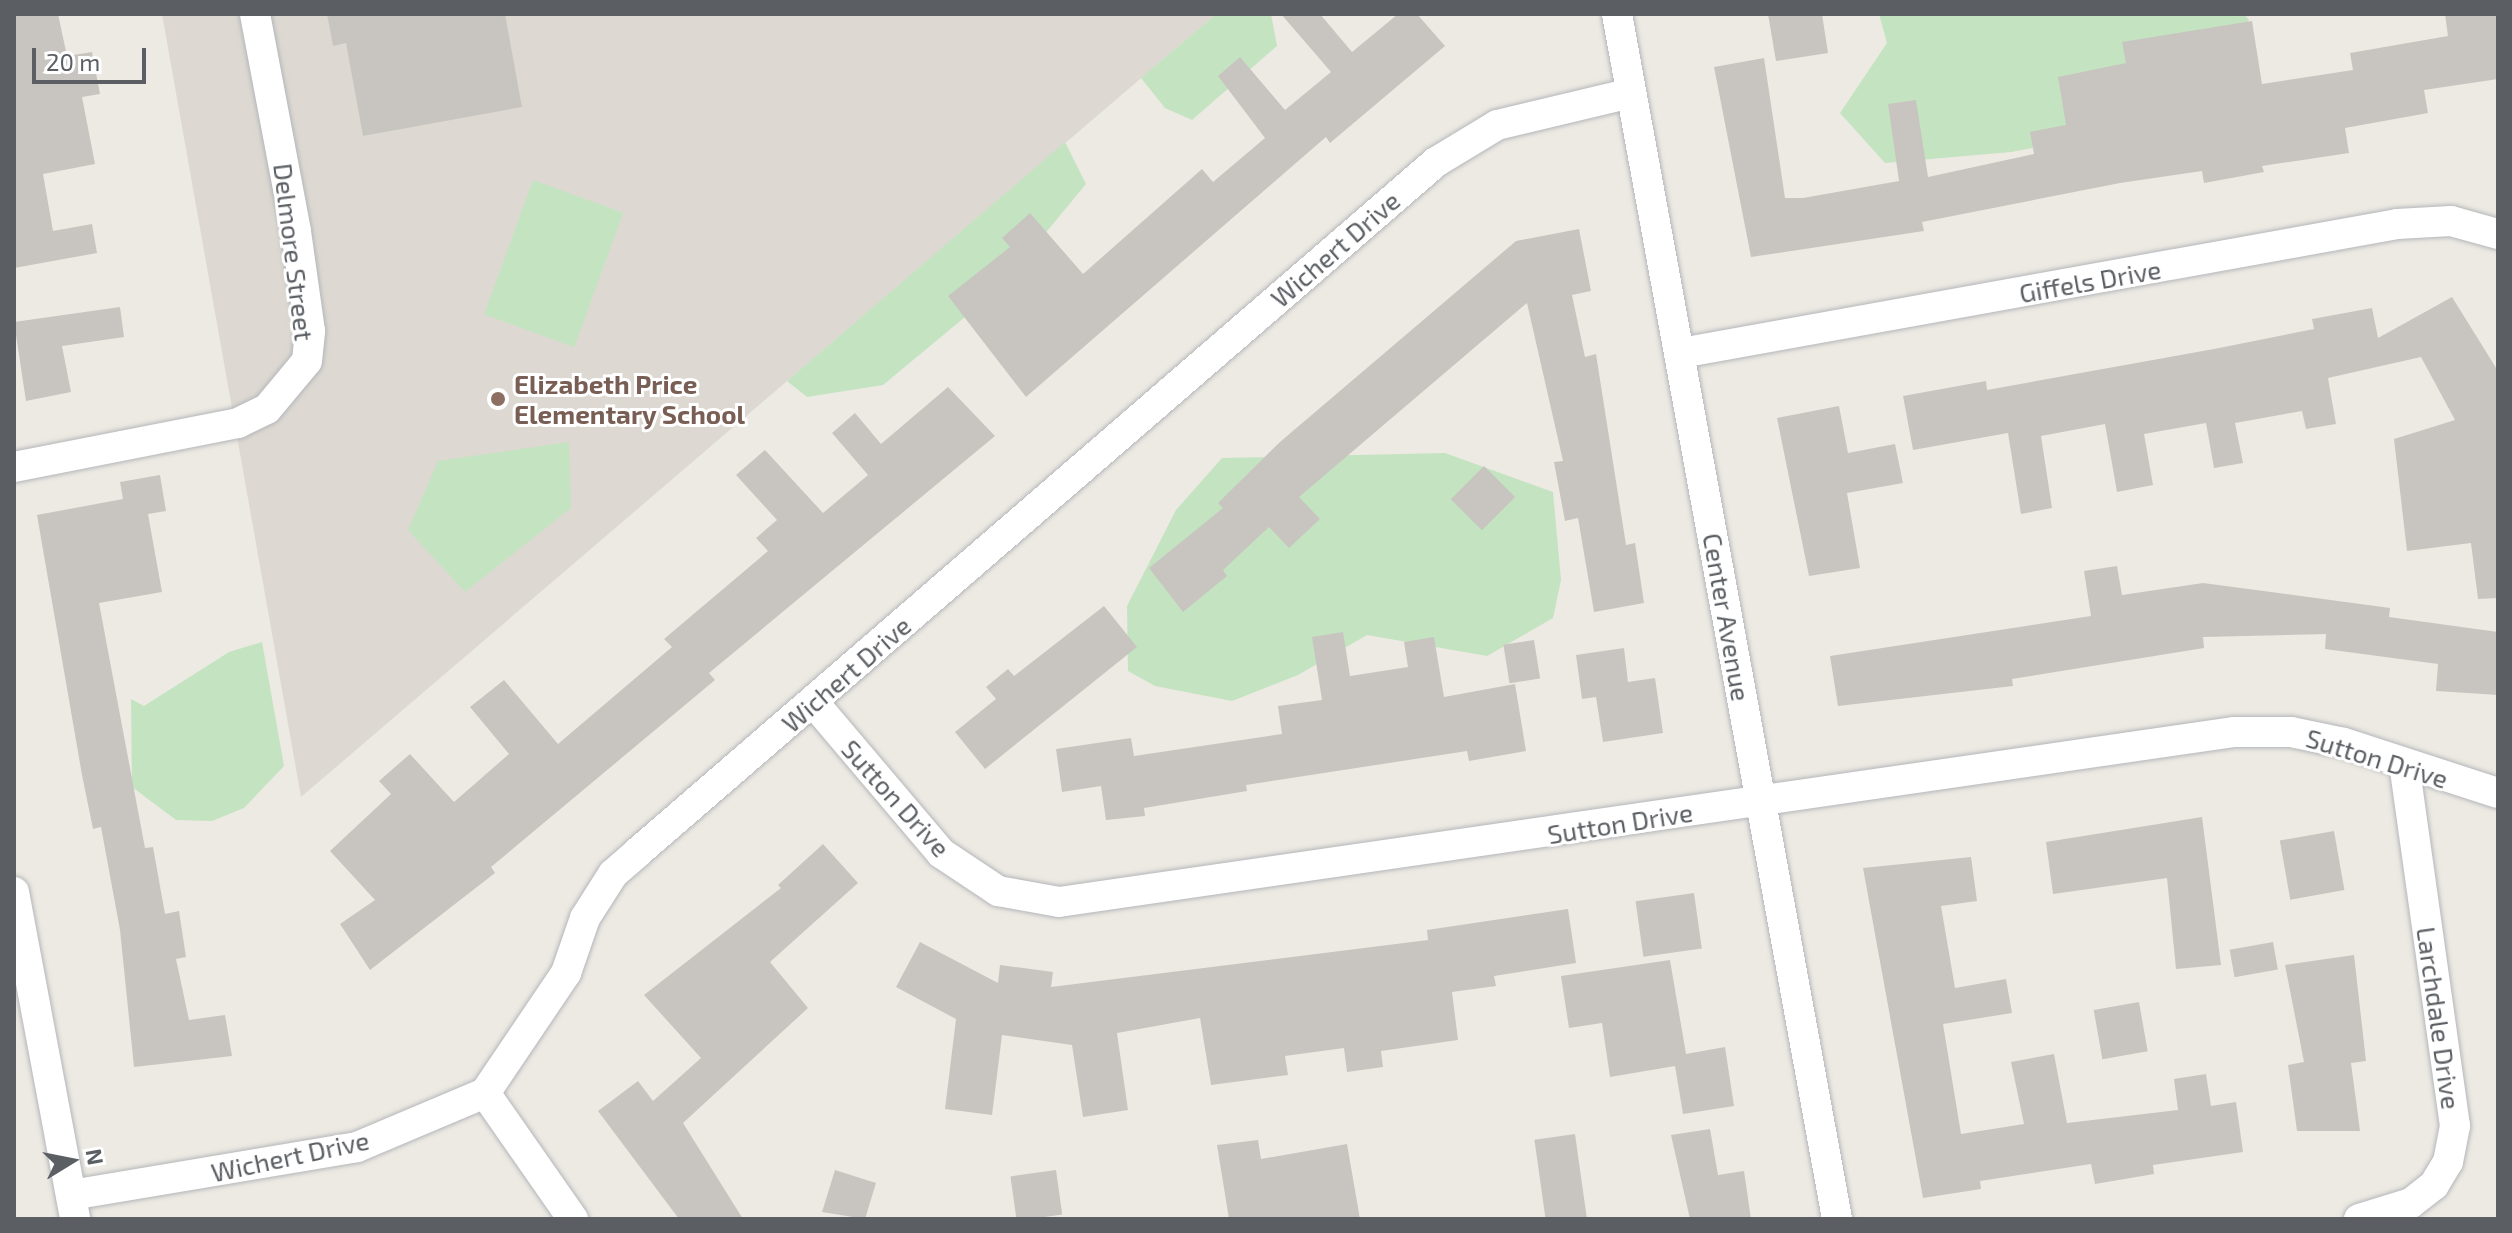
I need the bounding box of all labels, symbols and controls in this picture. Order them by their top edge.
scale bar [36,32,150,82]
text: 20 m [46,47,100,76]
street label: Delmore Street [268,161,320,343]
street label: Wichert Drive [1264,185,1406,313]
street label: Giffels Drive [2017,253,2163,309]
place label: Elizabeth Price Elementary School [514,368,746,430]
marker: Elizabeth Price Elementary School [489,390,507,408]
street label: Center Avenue [1697,530,1757,704]
street label: Wichert Drive [775,610,917,738]
street label: Sutton Drive [2302,722,2452,794]
street label: Sutton Drive [835,733,957,863]
street label: Sutton Drive [1545,796,1695,850]
street label: Larchdale Drive [2411,925,2467,1111]
north arrow [32,1121,112,1201]
street label: Wichert Drive [208,1124,372,1188]
text: N [81,1147,110,1167]

